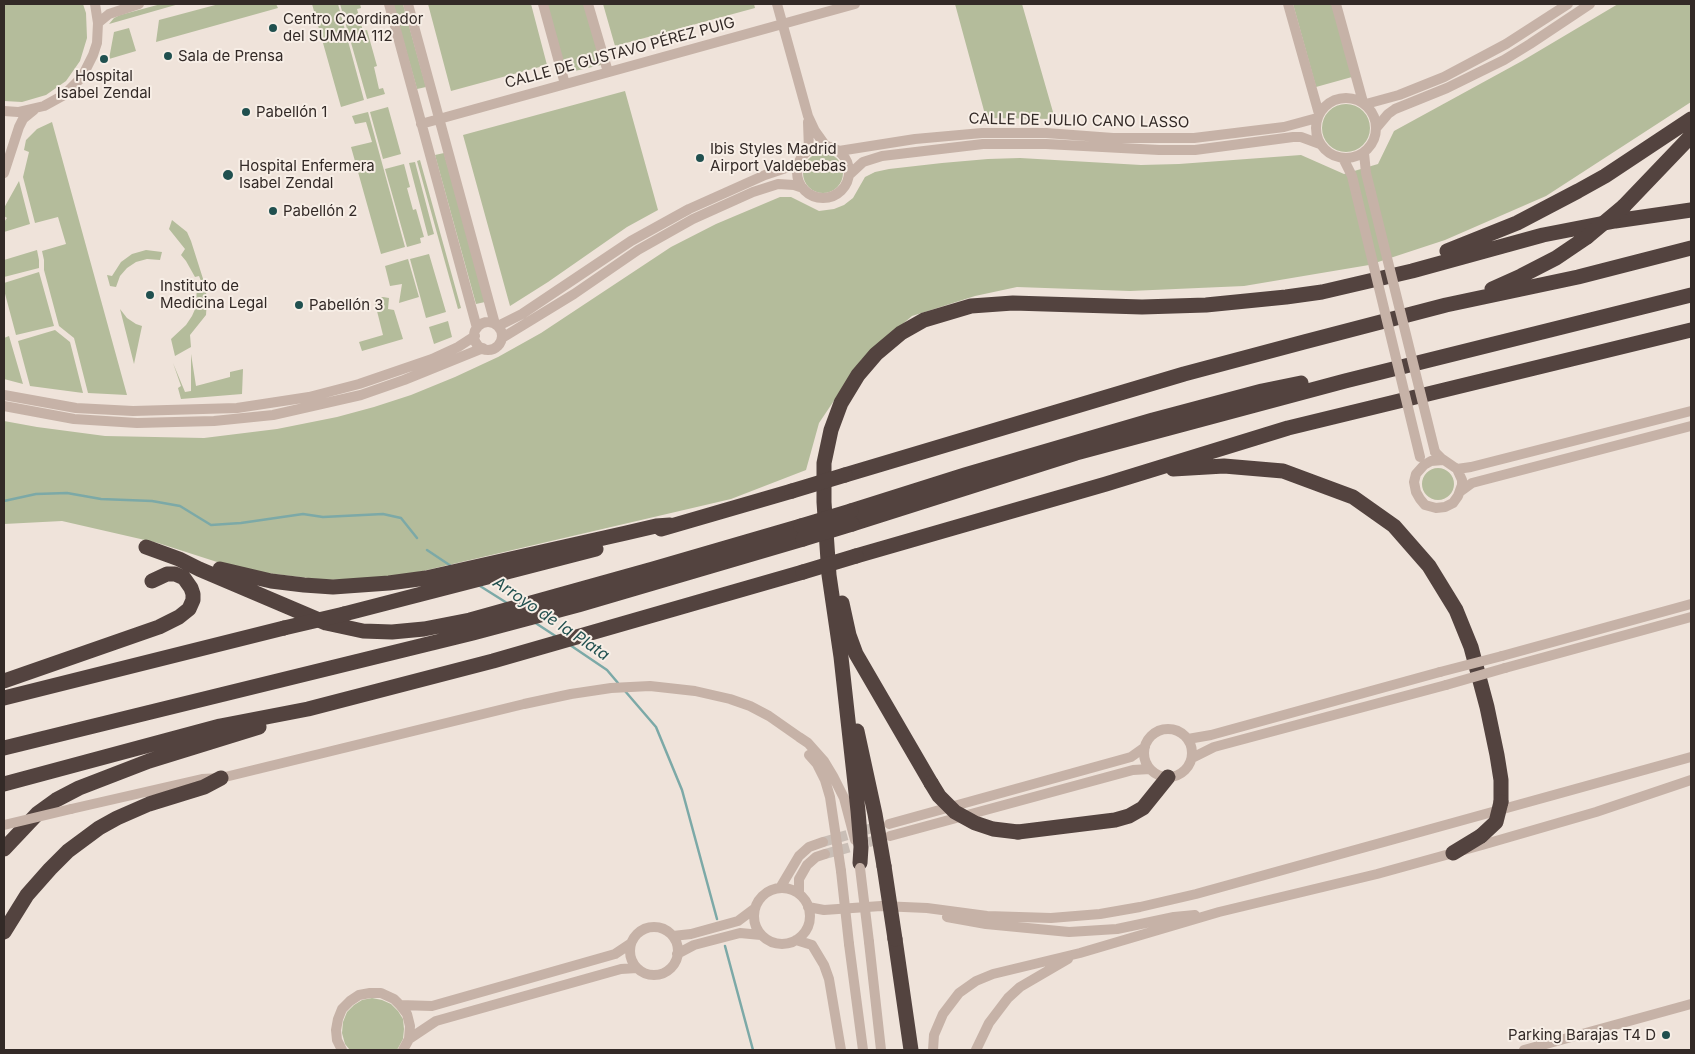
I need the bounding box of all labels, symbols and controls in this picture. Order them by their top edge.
place label: Centro Coordinador del SUMMA 112 [283,10,423,45]
street label: CALLE DE GUSTAVO PÉREZ PUIG [503,14,737,92]
marker: Centro Coordinador del SUMMA 112 [267,22,279,34]
place label: Sala de Prensa [178,47,283,65]
marker: Sala de Prensa [162,50,174,62]
marker: Hospital Isabel Zendal [98,53,110,65]
place label: Hospital Isabel Zendal [57,67,151,102]
place label: Pabellón 1 [256,103,327,121]
marker: Pabellón 1 [240,106,252,118]
street label: CALLE DE JULIO CANO LASSO [968,110,1190,132]
place label: Ibis Styles Madrid Airport Valdebebas [710,140,846,175]
marker: Ibis Styles Madrid Airport Valdebebas [694,152,706,164]
place label: Hospital Enfermera Isabel Zendal [239,157,375,192]
marker: Hospital Enfermera Isabel Zendal [221,168,235,182]
place label: Pabellón 2 [283,202,357,220]
marker: Pabellón 2 [267,205,279,217]
place label: Instituto de Medicina Legal [160,277,267,312]
marker: Instituto de Medicina Legal [144,289,156,301]
place label: Pabellón 3 [309,296,384,314]
marker: Pabellón 3 [293,299,305,311]
water label: Arroyo de la Plata [489,573,613,665]
place label: Parking Barajas T4 D [1508,1026,1656,1044]
marker: Parking Barajas T4 D [1660,1029,1672,1041]

